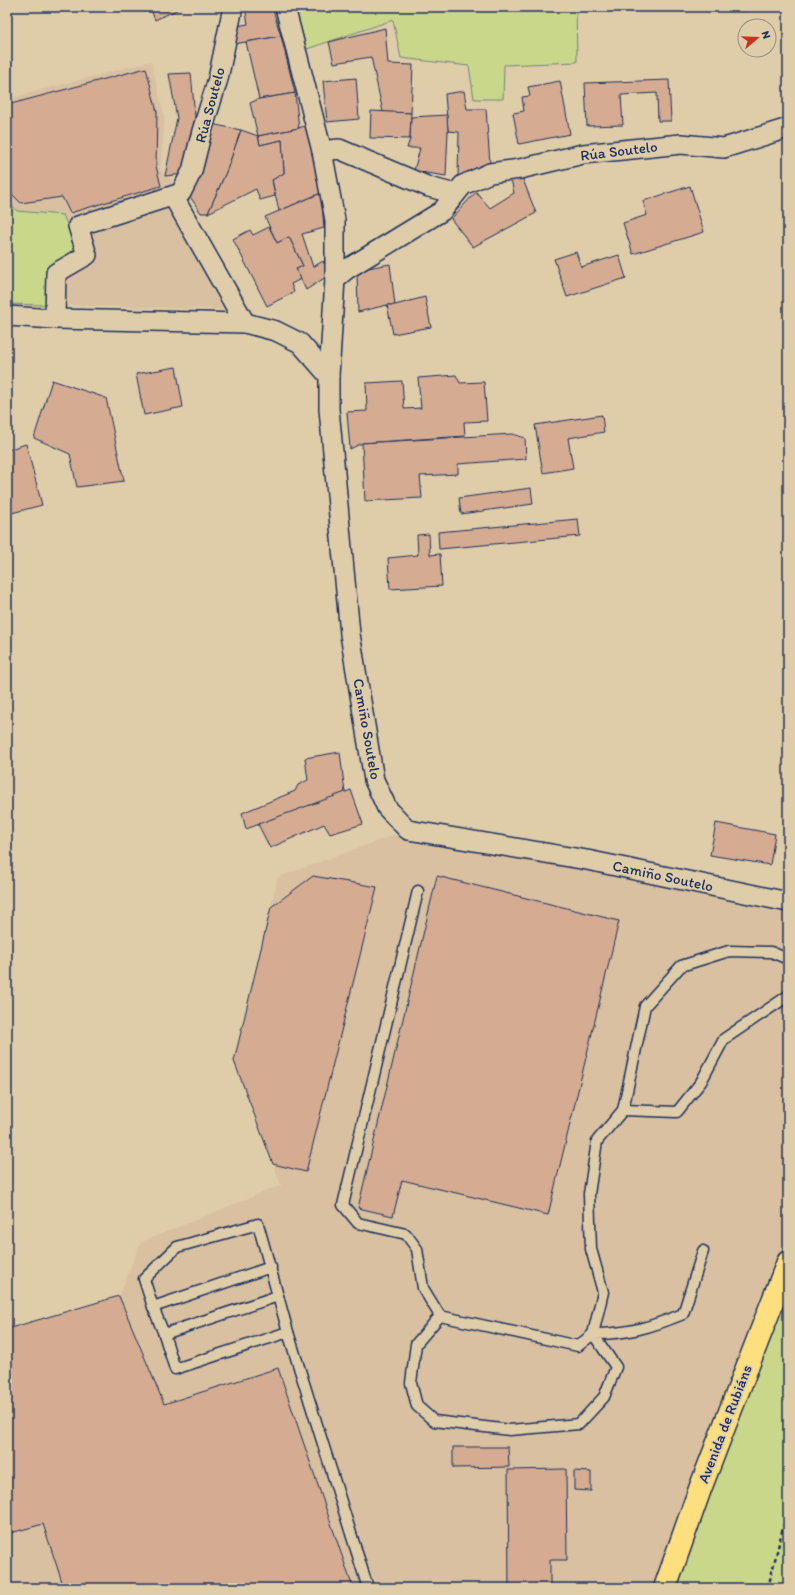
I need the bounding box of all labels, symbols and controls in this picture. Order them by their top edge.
north arrow [737,18,777,58]
text: N [759,29,773,41]
street label: Rúa Soutelo [191,65,229,145]
street label: Rúa Soutelo [579,137,659,165]
street label: Camiño Soutelo [349,677,385,781]
street label: Camiño Soutelo [611,857,715,895]
street label: Avenida de Rubiáns [694,1362,756,1486]

